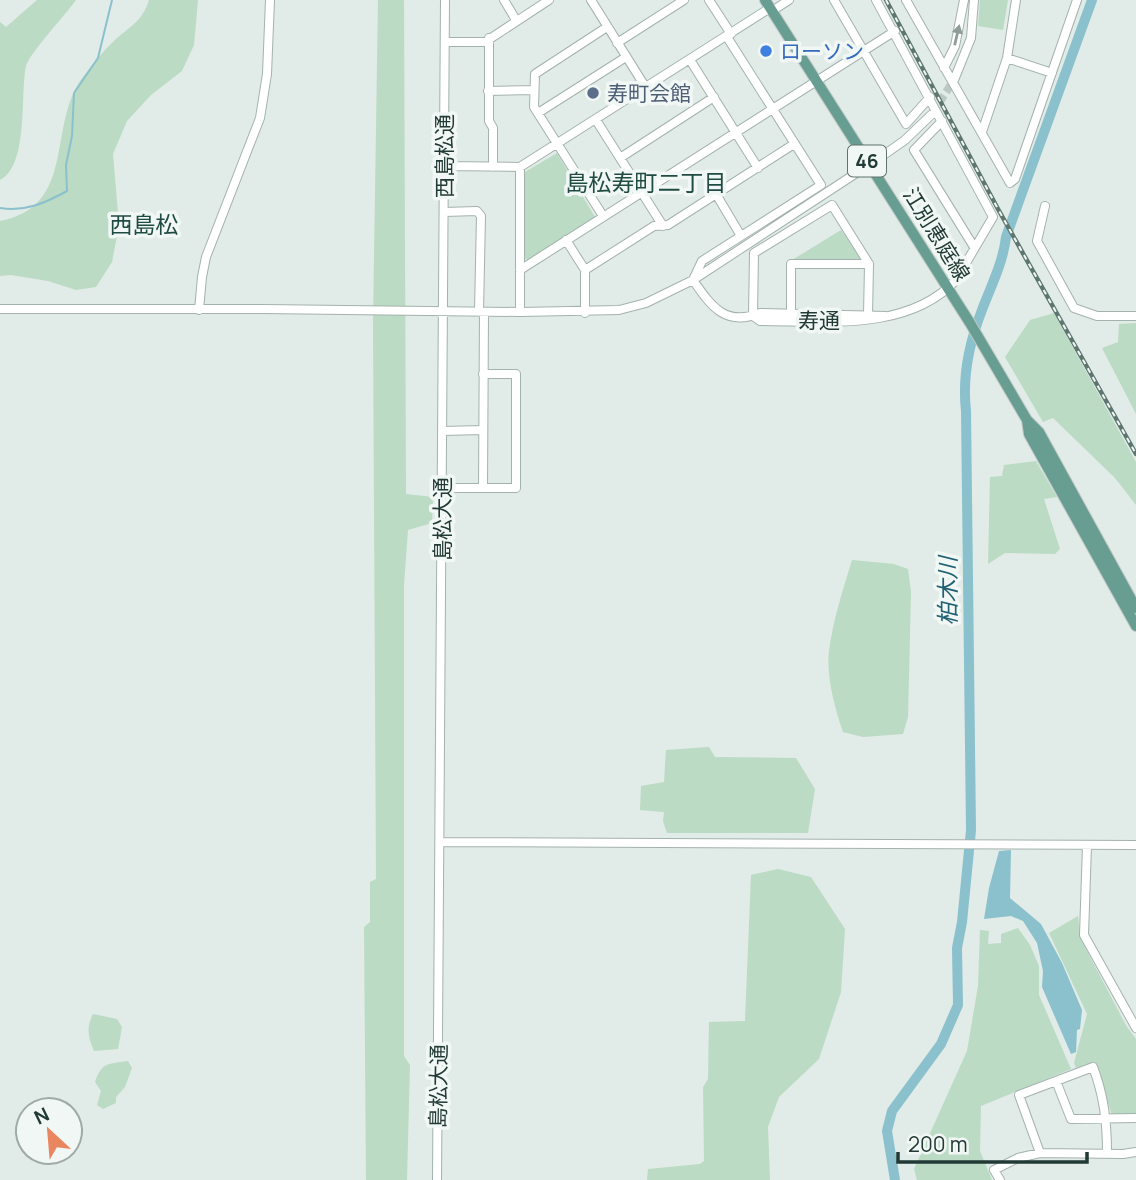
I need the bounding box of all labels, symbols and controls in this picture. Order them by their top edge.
one-way arrow [952,24,963,46]
place label: ローソン [780,37,864,65]
marker: ローソン [758,43,774,59]
place label: 寿町会館 [607,79,691,107]
marker: 寿町会館 [585,85,601,101]
street label: 西島松通 [430,114,458,198]
road number: 46 [848,146,886,176]
district label: 島松寿町二丁目 [566,166,727,198]
street label: 江別恵庭線 [897,182,977,286]
district label: 西島松 [110,208,179,240]
street label: 寿通 [798,306,840,334]
street label: 島松大通 [428,477,456,561]
water label: 柏木川 [931,554,963,626]
street label: 島松大通 [423,1044,453,1128]
north arrow [14,1096,84,1166]
text: N [30,1101,53,1130]
scale bar [898,1120,1087,1164]
text: 200 m [908,1130,968,1158]

